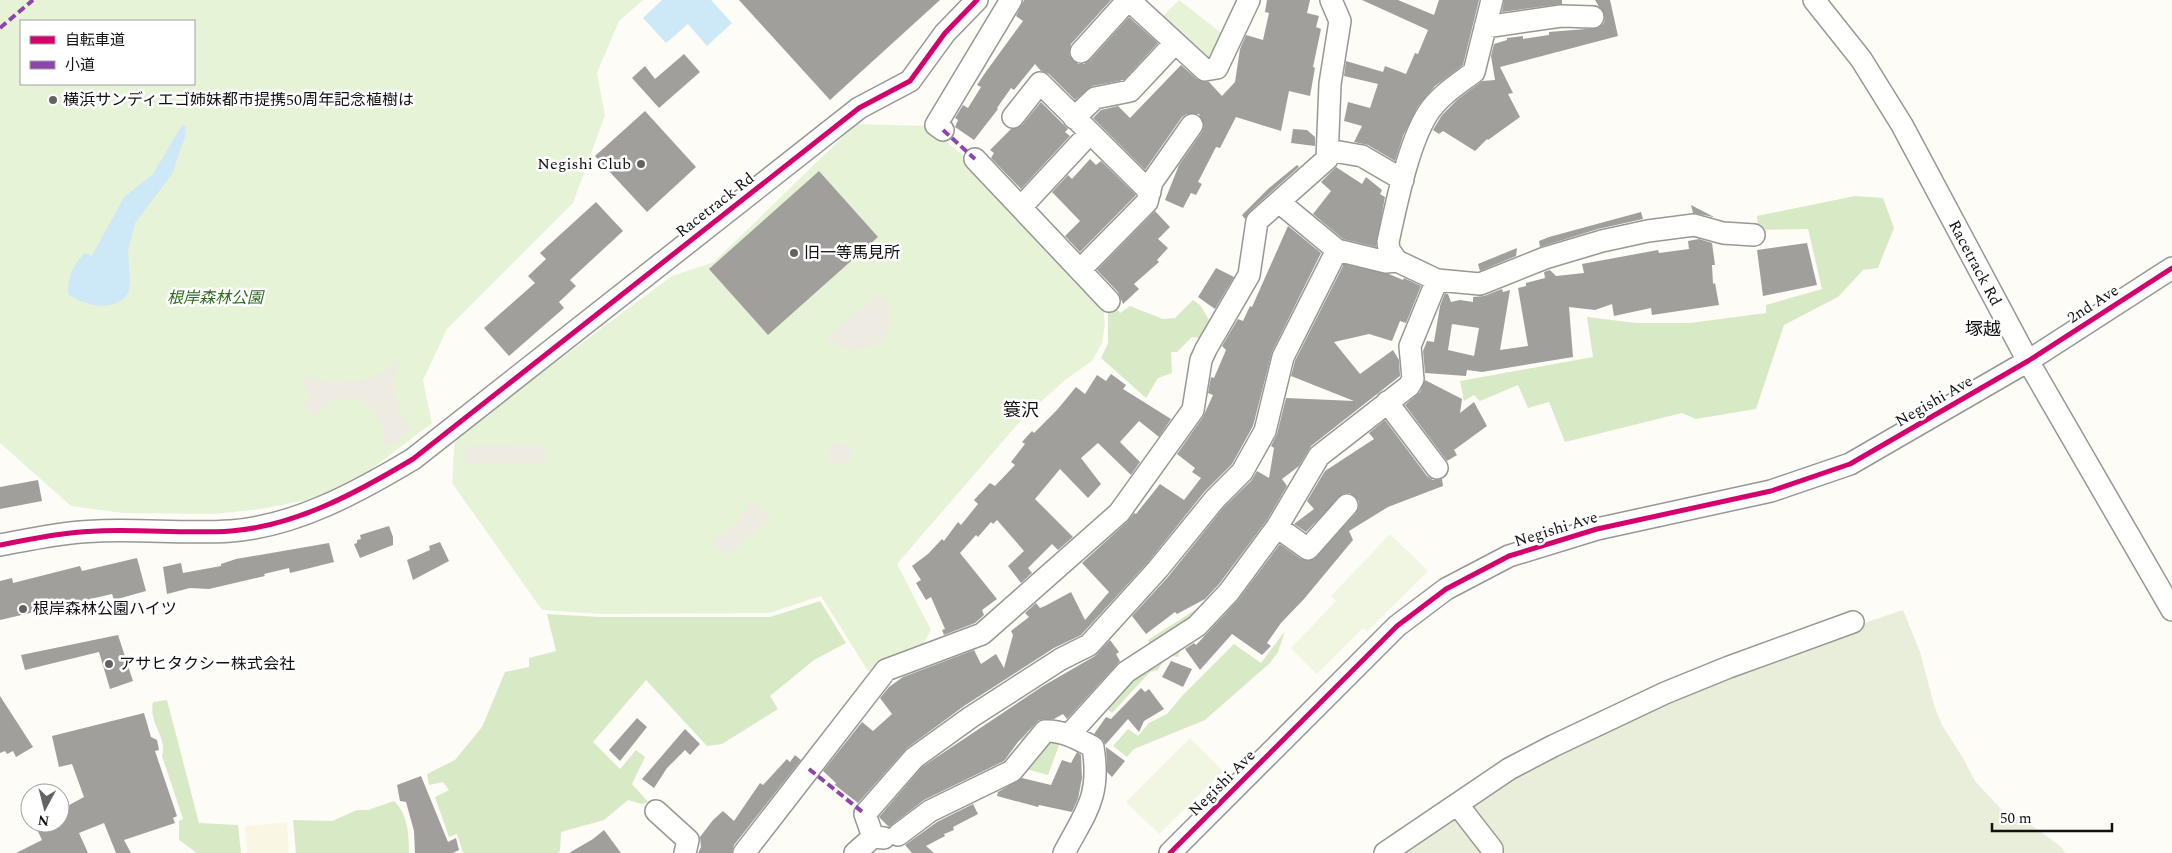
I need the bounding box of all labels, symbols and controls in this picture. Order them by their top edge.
legend [20,20,195,85]
text: 自転車道 [65,29,125,52]
text: 小道 [65,54,95,77]
place label: 横浜サンディエゴ姉妹都市提携50周年記念植樹は [63,88,414,112]
marker: 横浜サンディエゴ姉妹都市提携50周年記念植樹は [47,94,59,106]
place label: Negishi Club [537,152,631,176]
marker: Negishi Club [635,158,647,170]
street label: Racetrack Rd [670,167,760,243]
street label: Racetrack Rd [1942,216,2008,310]
place label: 旧一等馬見所 [804,241,900,265]
marker: 旧一等馬見所 [788,247,800,259]
street label: 2nd Ave [2063,278,2123,330]
park label: 根岸森林公園 [167,286,265,310]
district label: 塚越 [1965,316,2001,343]
street label: Negishi Ave [1891,369,1977,433]
district label: 簑沢 [1003,397,1039,424]
street label: Negishi Ave [1511,505,1601,553]
place label: 根岸森林公園ハイツ [33,597,177,621]
marker: 根岸森林公園ハイツ [17,603,29,615]
place label: アサヒタクシー株式会社 [119,652,295,676]
marker: アサヒタクシー株式会社 [103,658,115,670]
street label: Negishi Ave [1183,744,1261,822]
north arrow [20,783,70,833]
scale bar [1992,800,2112,832]
text: 50 m [2000,807,2032,830]
text: N [37,809,50,832]

